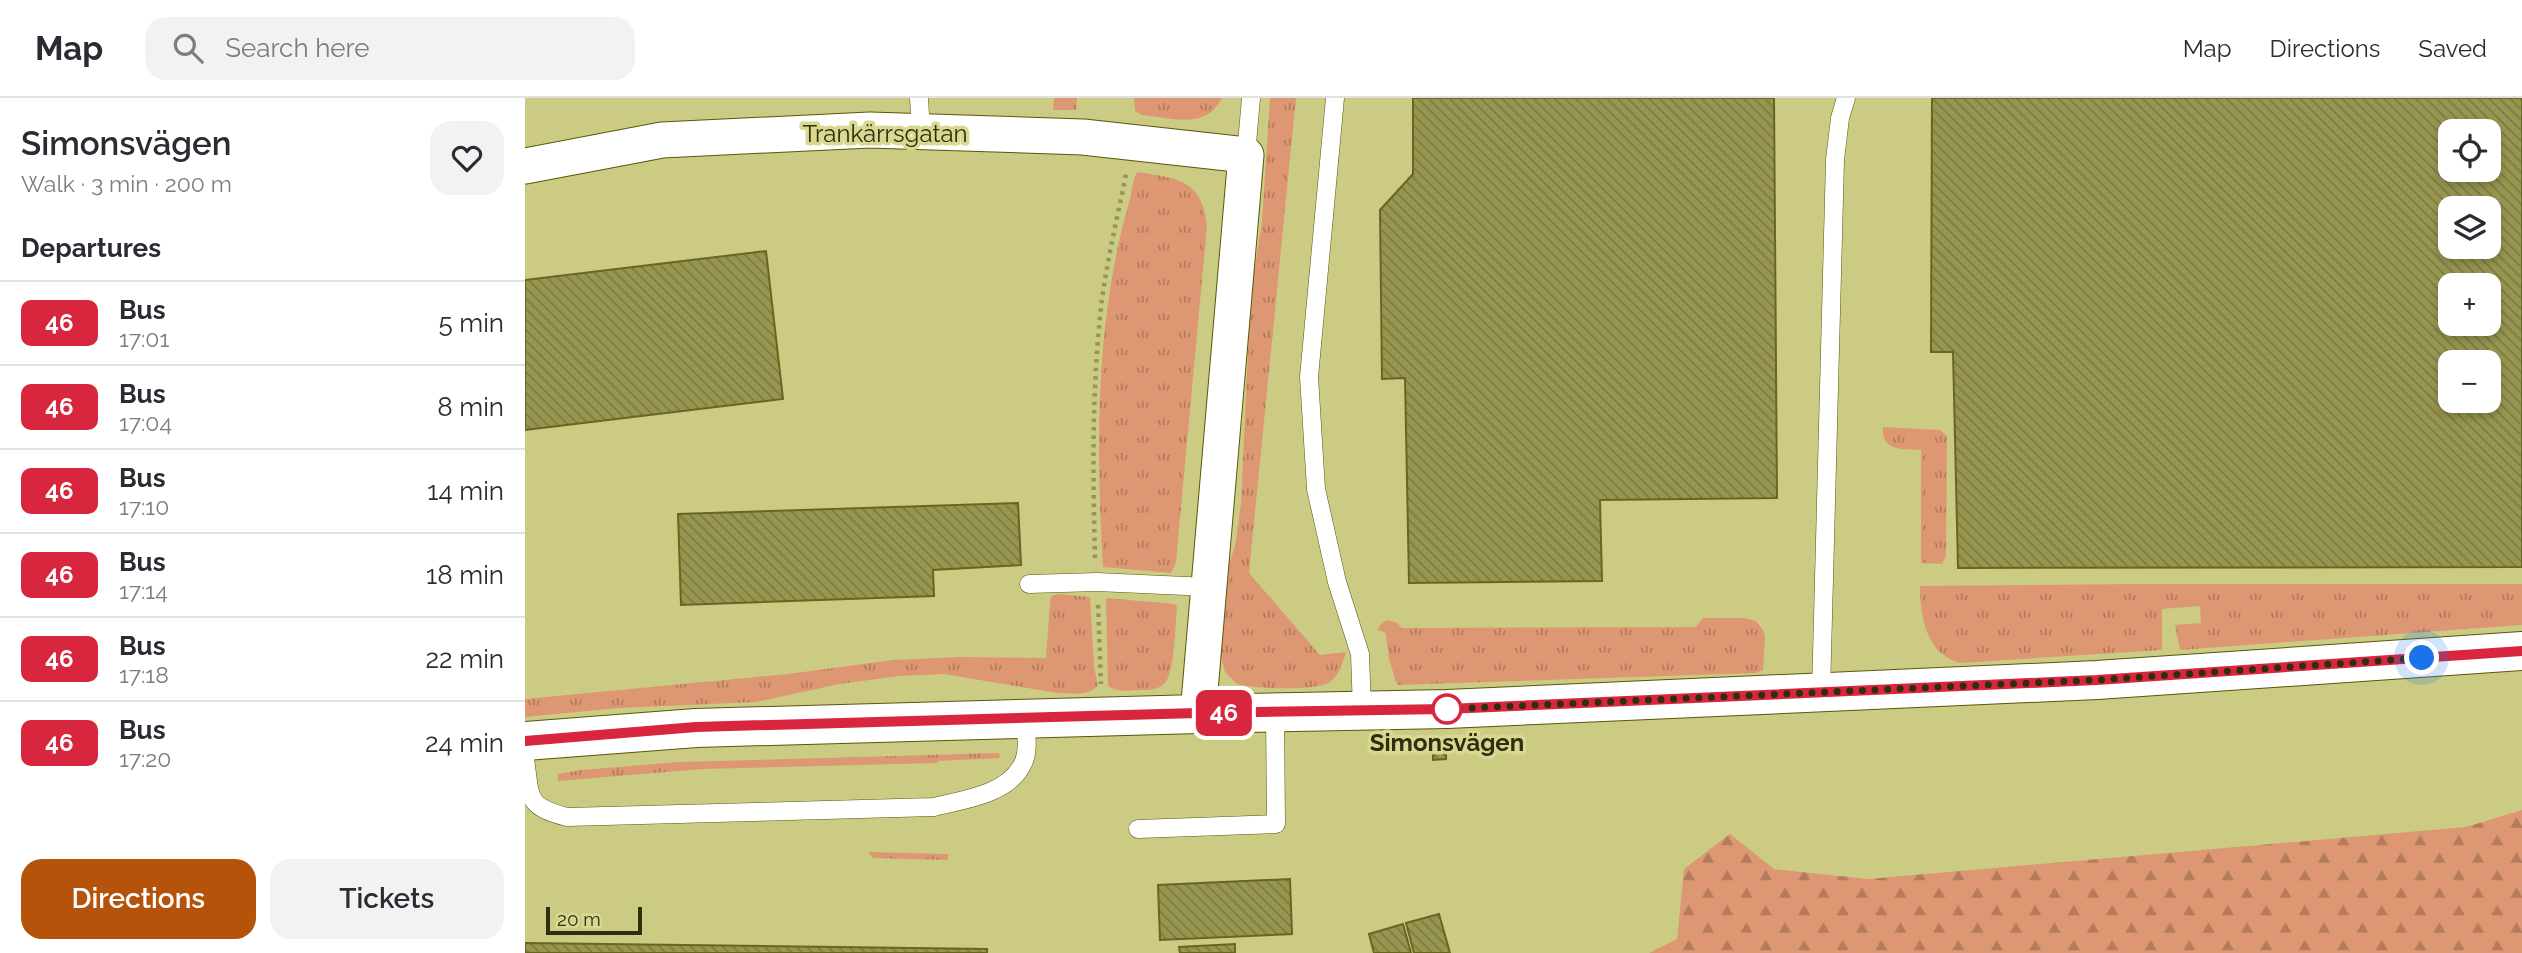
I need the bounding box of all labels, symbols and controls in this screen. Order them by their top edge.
search box [145,17,635,80]
text: Map [35,29,103,68]
icon: search [169,29,207,67]
text: Search here [225,33,370,63]
text: Map [2183,34,2232,63]
text: Directions [2270,34,2380,63]
text: Saved [2418,34,2487,63]
street label: Trankärrsgatan [802,119,968,148]
map controls [2438,119,2501,413]
button: locate [2438,119,2501,182]
button: heart [430,121,504,195]
text: Simonsvägen [21,124,231,163]
text: Walk · 3 min · 200 m [21,170,232,197]
button: layers [2438,196,2501,259]
text: Departures [21,233,161,263]
button: + [2438,273,2501,336]
text: Bus [119,295,166,325]
text: 46 [45,308,74,337]
text: 5 min [438,308,504,338]
text: 17:01 [119,325,169,352]
button: − [2438,350,2501,413]
text: Bus [119,379,166,409]
text: 46 [45,392,74,421]
text: 8 min [437,392,504,422]
text: 17:04 [119,409,172,436]
text: Bus [119,463,166,493]
text: 46 [45,476,74,505]
text: 14 min [427,476,504,506]
text: 17:10 [119,493,169,520]
text: Bus [119,547,166,577]
text: 46 [45,560,74,589]
text: 18 min [426,560,504,590]
text: 17:14 [119,577,168,604]
text: Bus [119,631,166,661]
your location [2404,640,2439,675]
text: 46 [45,644,74,673]
text: 22 min [426,644,504,674]
text: 17:18 [119,661,169,688]
line badge: 46 [1193,690,1255,736]
marker: Simonsvägen [1432,694,1462,724]
text: 46 [1210,698,1238,727]
text: Bus [119,715,166,745]
text: 46 [45,728,74,757]
text: 24 min [425,728,504,758]
place label: Simonsvägen [1370,728,1524,757]
text: 17:20 [119,745,171,772]
button: Directions [21,859,256,939]
button: Tickets [270,859,504,939]
scale bar [546,904,642,936]
text: 20 m [557,908,601,930]

